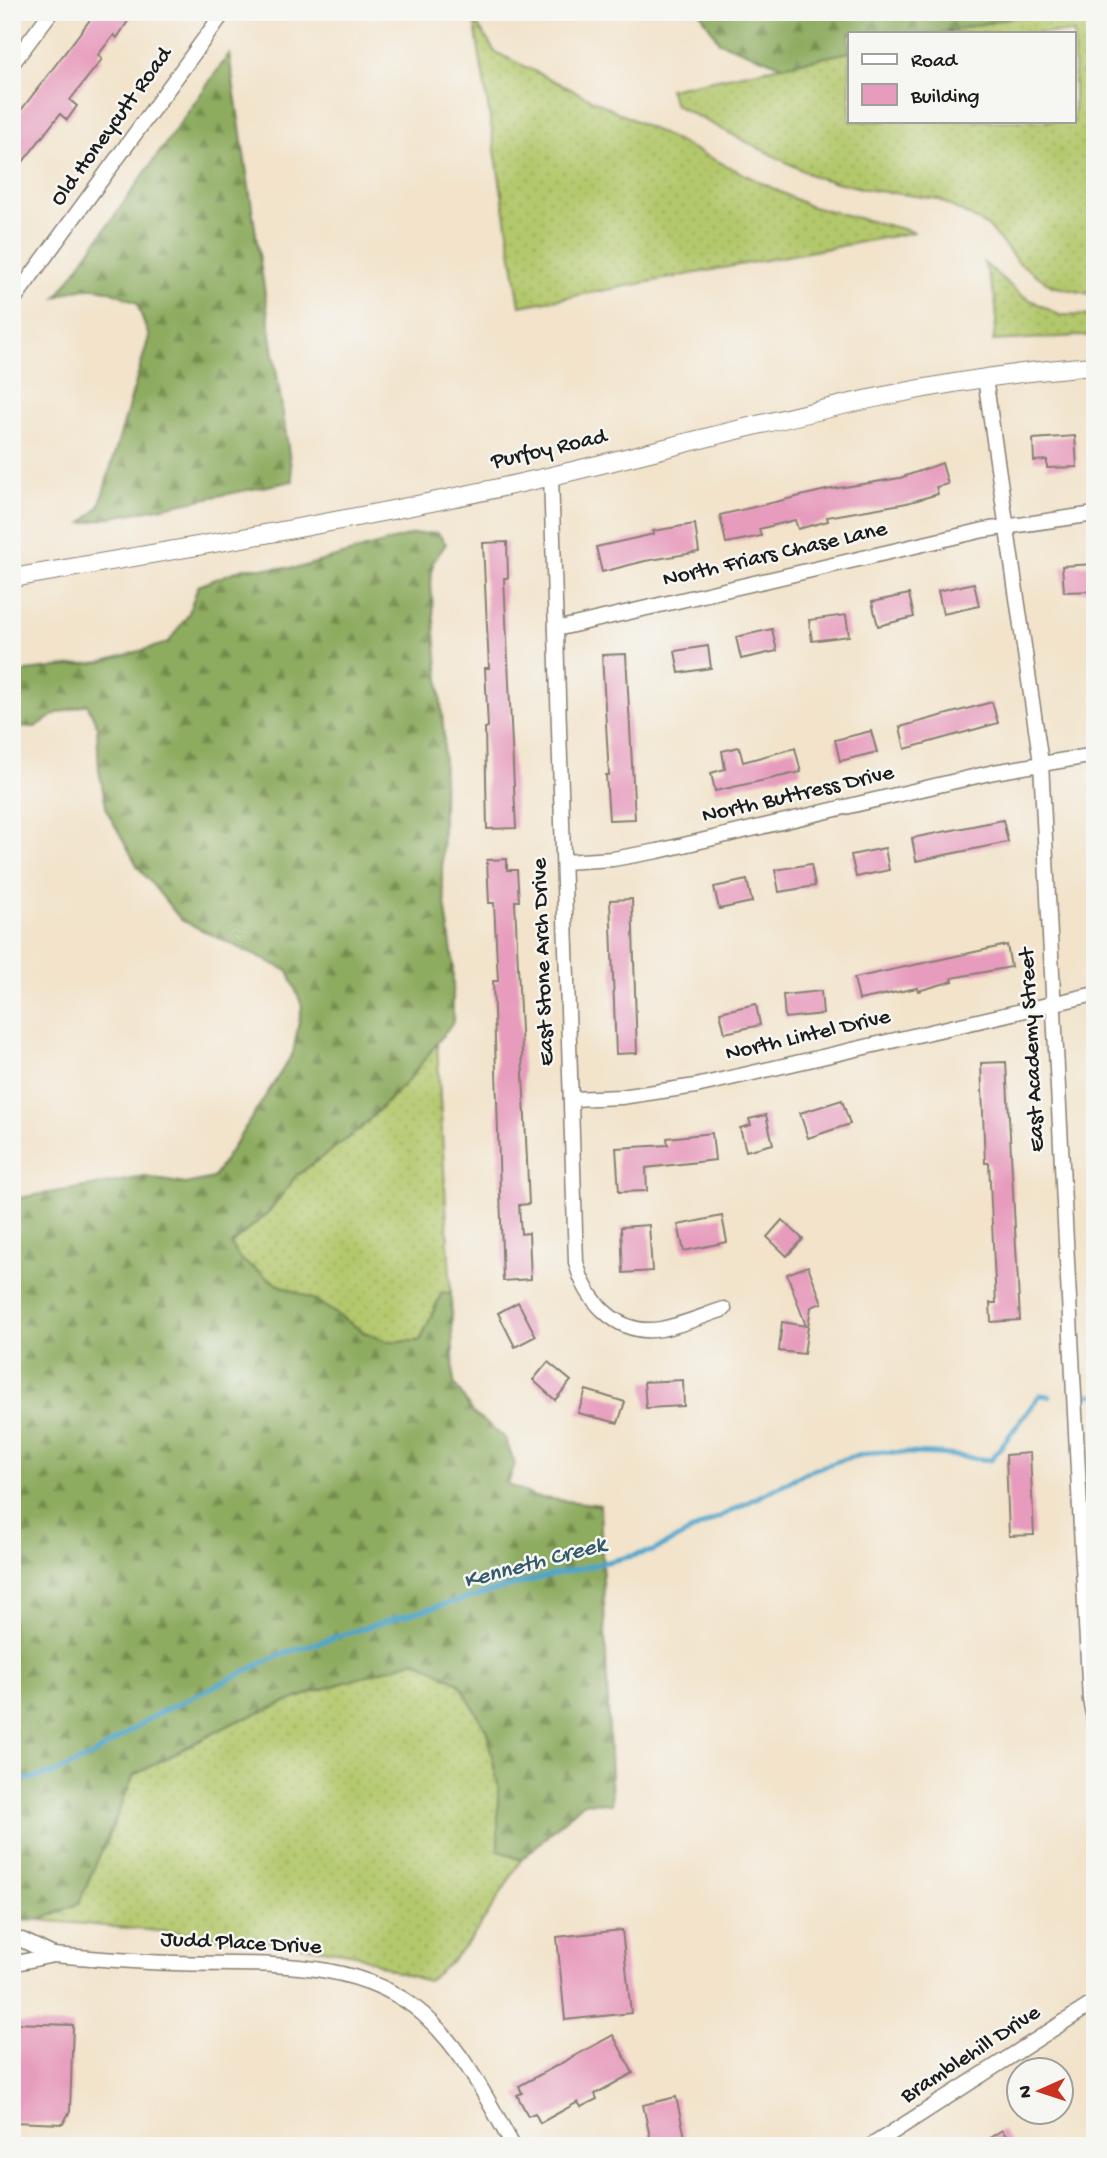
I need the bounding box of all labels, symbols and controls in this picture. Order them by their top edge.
legend [848,32,1076,122]
street label: Old Honeycutt Road [45,41,180,212]
text: Road [911,50,959,75]
text: Building [910,86,980,111]
street label: Purfoy Road [488,423,611,477]
street label: North Friars Chase Lane [660,516,891,594]
street label: North Buttress Drive [699,760,898,830]
street label: East Stone Arch Drive [527,856,561,1066]
street label: East Academy Street [1014,946,1052,1153]
street label: North Lintel Drive [723,1004,894,1068]
water label: Kenneth Creek [461,1530,612,1597]
street label: Judd Place Drive [160,1926,323,1962]
street label: Bramblehill Drive [895,1999,1047,2111]
north arrow [1006,2056,1076,2126]
text: N [1015,2085,1038,2099]

